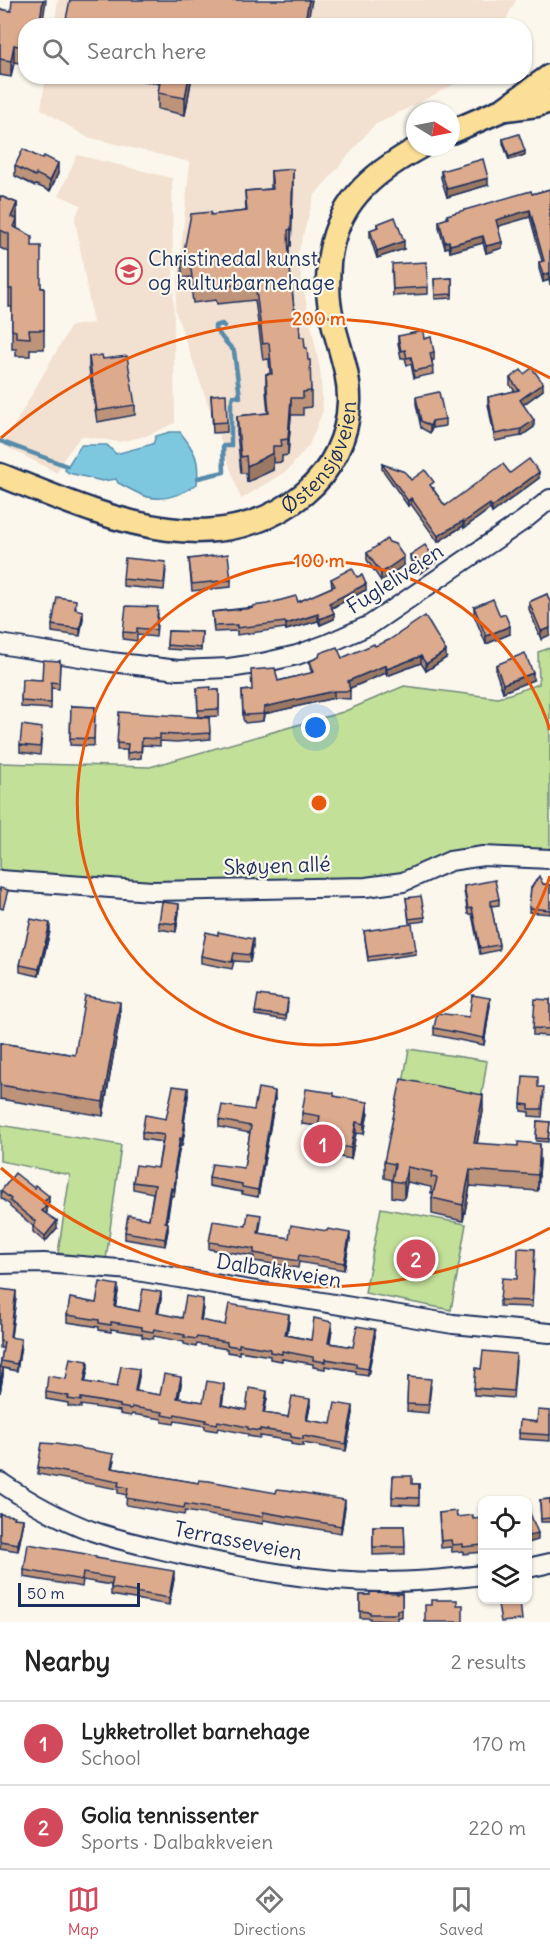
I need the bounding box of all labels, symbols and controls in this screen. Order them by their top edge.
search box [18,18,532,84]
icon: search [39,35,72,68]
text: Search here [87,37,206,65]
north arrow [406,102,460,156]
place label: Christinedal kunst og kulturbarnehage [148,245,335,296]
school or university icon: Christinedal kunst og kulturbarnehage [114,256,144,286]
text: 200 m [292,307,346,330]
street label: Østensjøveien [276,400,362,519]
street label: Fugleliveien [341,537,448,620]
text: 100 m [294,549,345,572]
your location [301,713,330,742]
centre of rings [309,793,329,813]
street label: Skøyen allé [223,850,331,881]
pin: 1 [304,1122,342,1166]
pin: 2 [396,1236,436,1282]
street label: Dalbakkveien [215,1247,344,1294]
map controls [478,1496,532,1604]
button: locate [478,1496,532,1550]
street label: Terrasseveien [172,1515,304,1566]
button: layers [478,1550,532,1604]
scale bar [18,1580,140,1608]
text: 50 m [27,1583,65,1603]
text: Nearby [24,1645,110,1678]
text: 2 results [451,1649,526,1674]
text: Lykketrollet barnehage [81,1717,310,1745]
text: 1 [40,1731,47,1756]
text: 170 m [473,1731,526,1756]
text: School [81,1745,141,1770]
text: Golia tennissenter [81,1801,259,1829]
text: 2 [38,1815,49,1840]
text: 220 m [469,1815,526,1840]
text: Sports · Dalbakkveien [81,1829,273,1854]
tab: Map [67,1883,100,1939]
tab: Directions [233,1883,306,1939]
tab: Saved [439,1883,483,1939]

